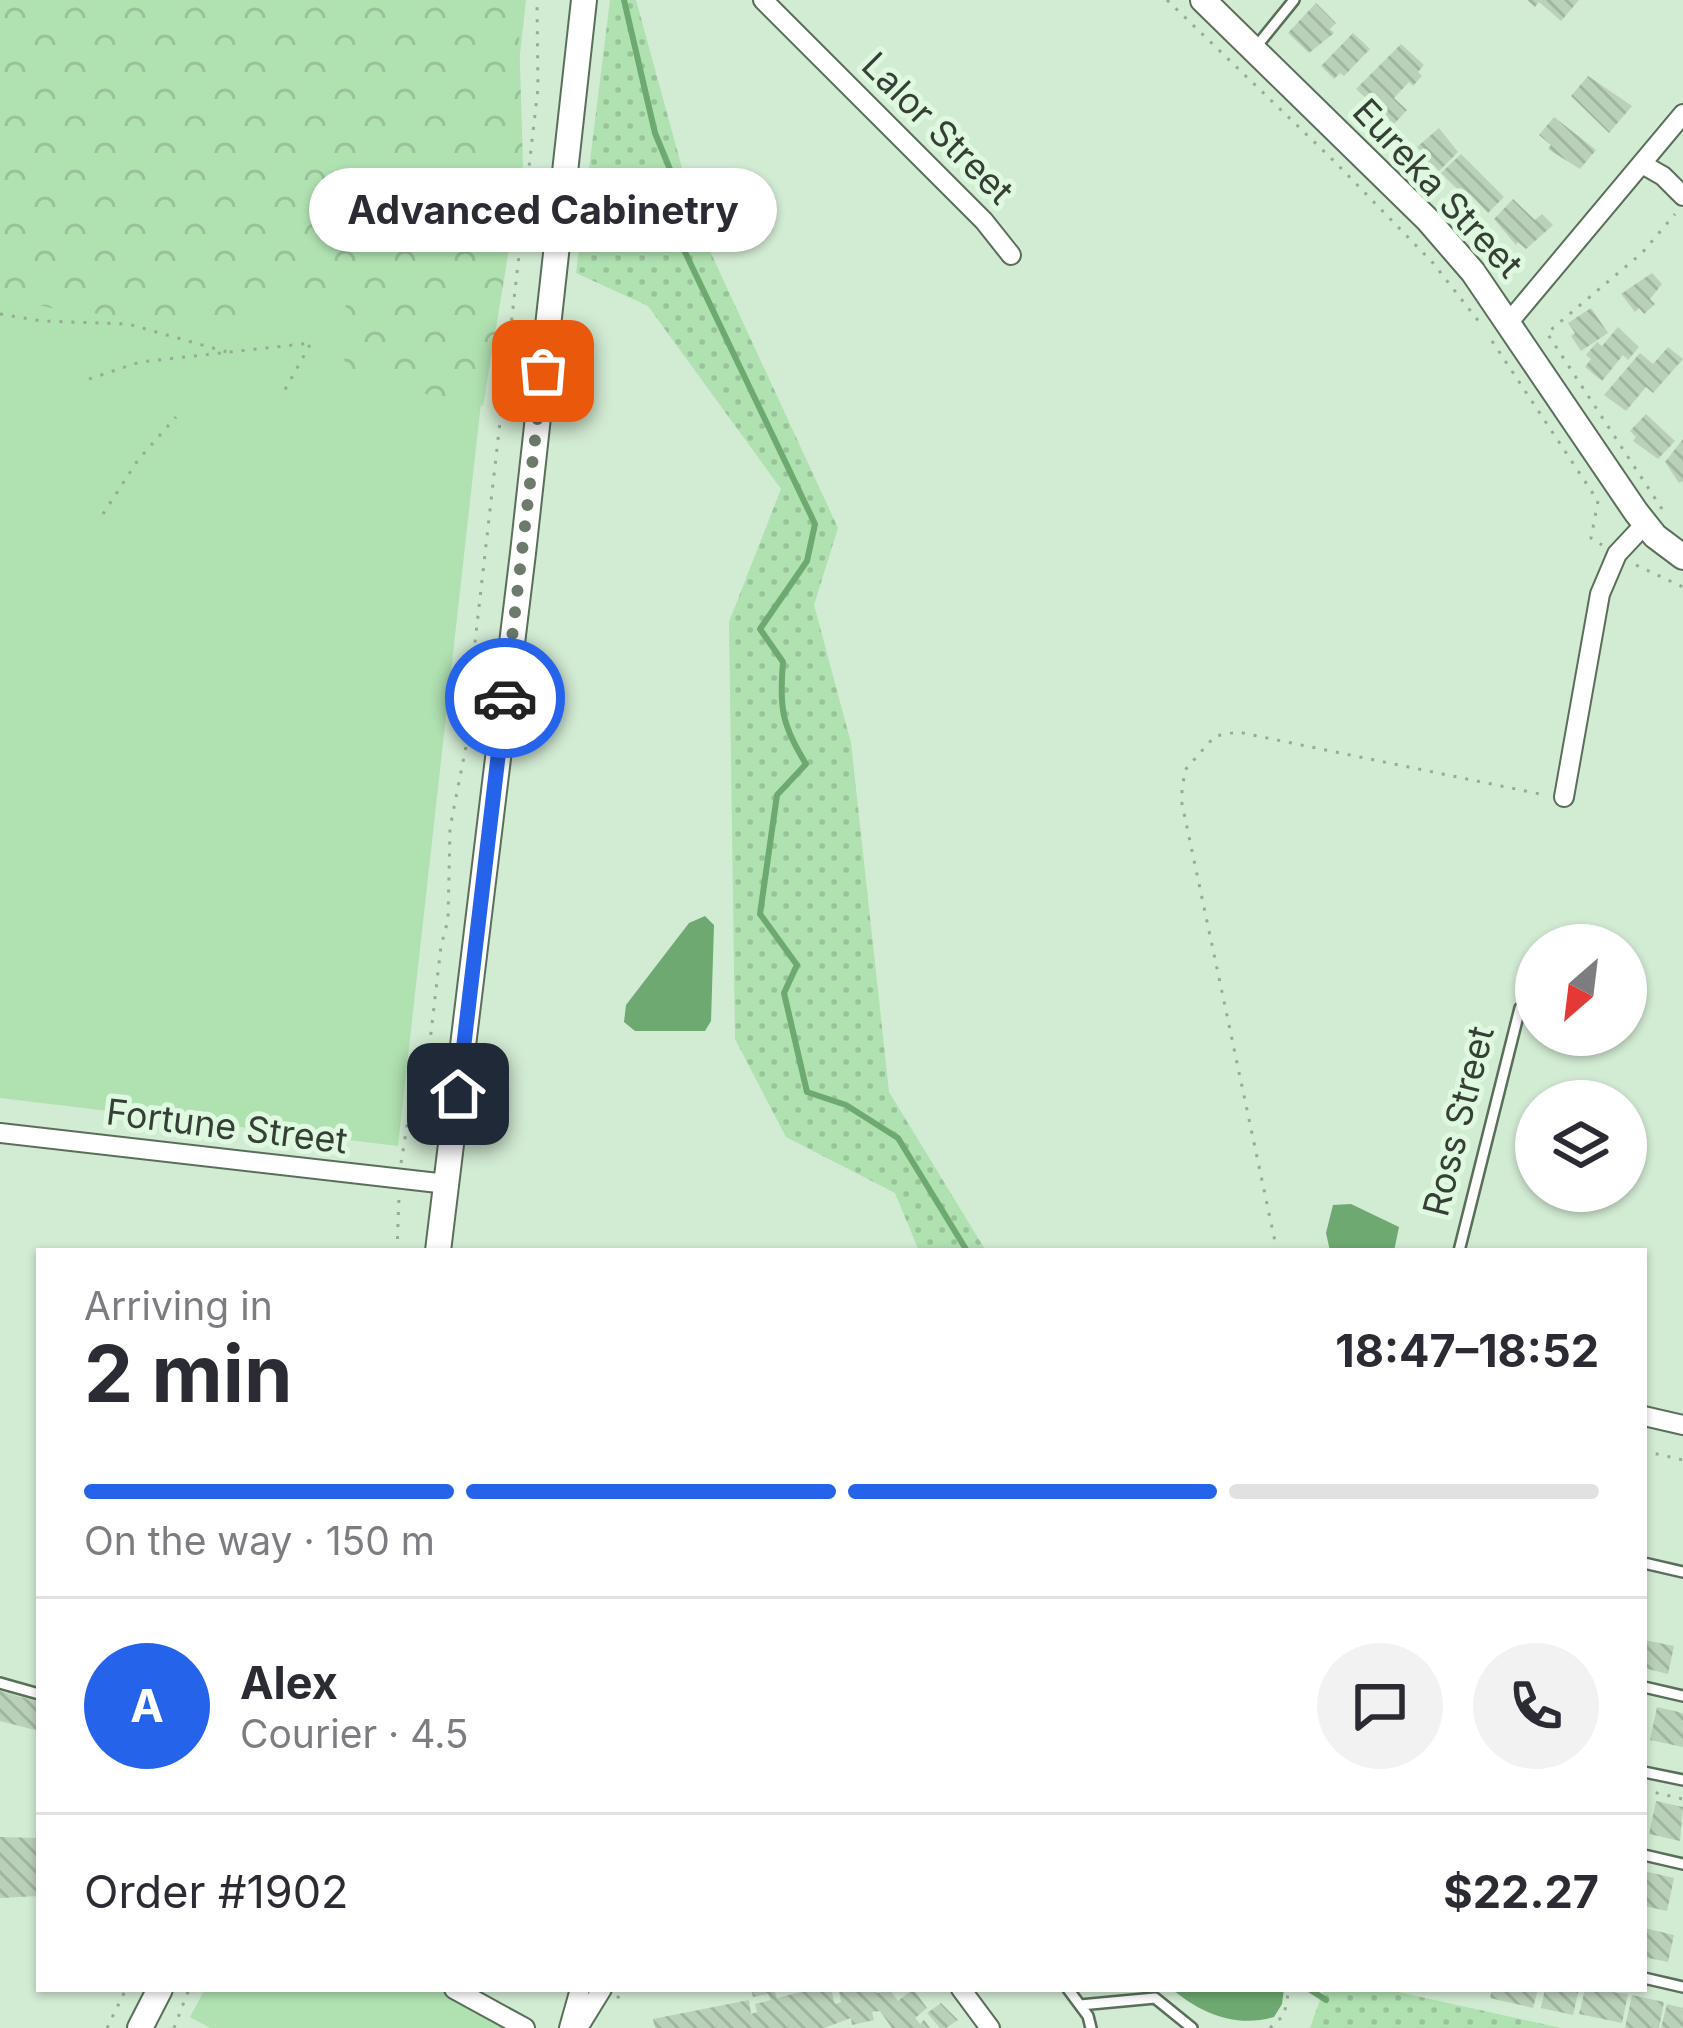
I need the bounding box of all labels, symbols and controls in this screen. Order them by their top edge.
street label: Lalor Street [853,43,1023,213]
street label: Eureka Street [1344,89,1532,287]
callout: Advanced Cabinetry [309,167,777,251]
text: Advanced Cabinetry [347,186,739,233]
pin [492,320,594,422]
icon: bag [510,338,576,404]
courier [445,638,565,758]
icon: car [472,665,538,731]
north arrow [1515,924,1647,1056]
map controls [1515,924,1647,1212]
street label: Ross Street [1413,1021,1503,1220]
pin [407,1043,509,1145]
icon: home [425,1061,491,1127]
button: layers [1515,1080,1647,1212]
street label: Fortune Street [104,1089,350,1163]
text: Arriving in [84,1282,273,1329]
text: 18:47–18:52 [1335,1323,1599,1378]
text: 2 min [84,1326,292,1421]
text: On the way · 150 m [84,1517,435,1564]
button: chat [1317,1643,1443,1769]
button: phone [1473,1643,1599,1769]
text: Alex [240,1655,338,1710]
text: A [130,1678,164,1733]
text: Courier · 4.5 [240,1710,469,1757]
text: Order #1902 [84,1864,349,1919]
text: $22.27 [1443,1864,1599,1919]

